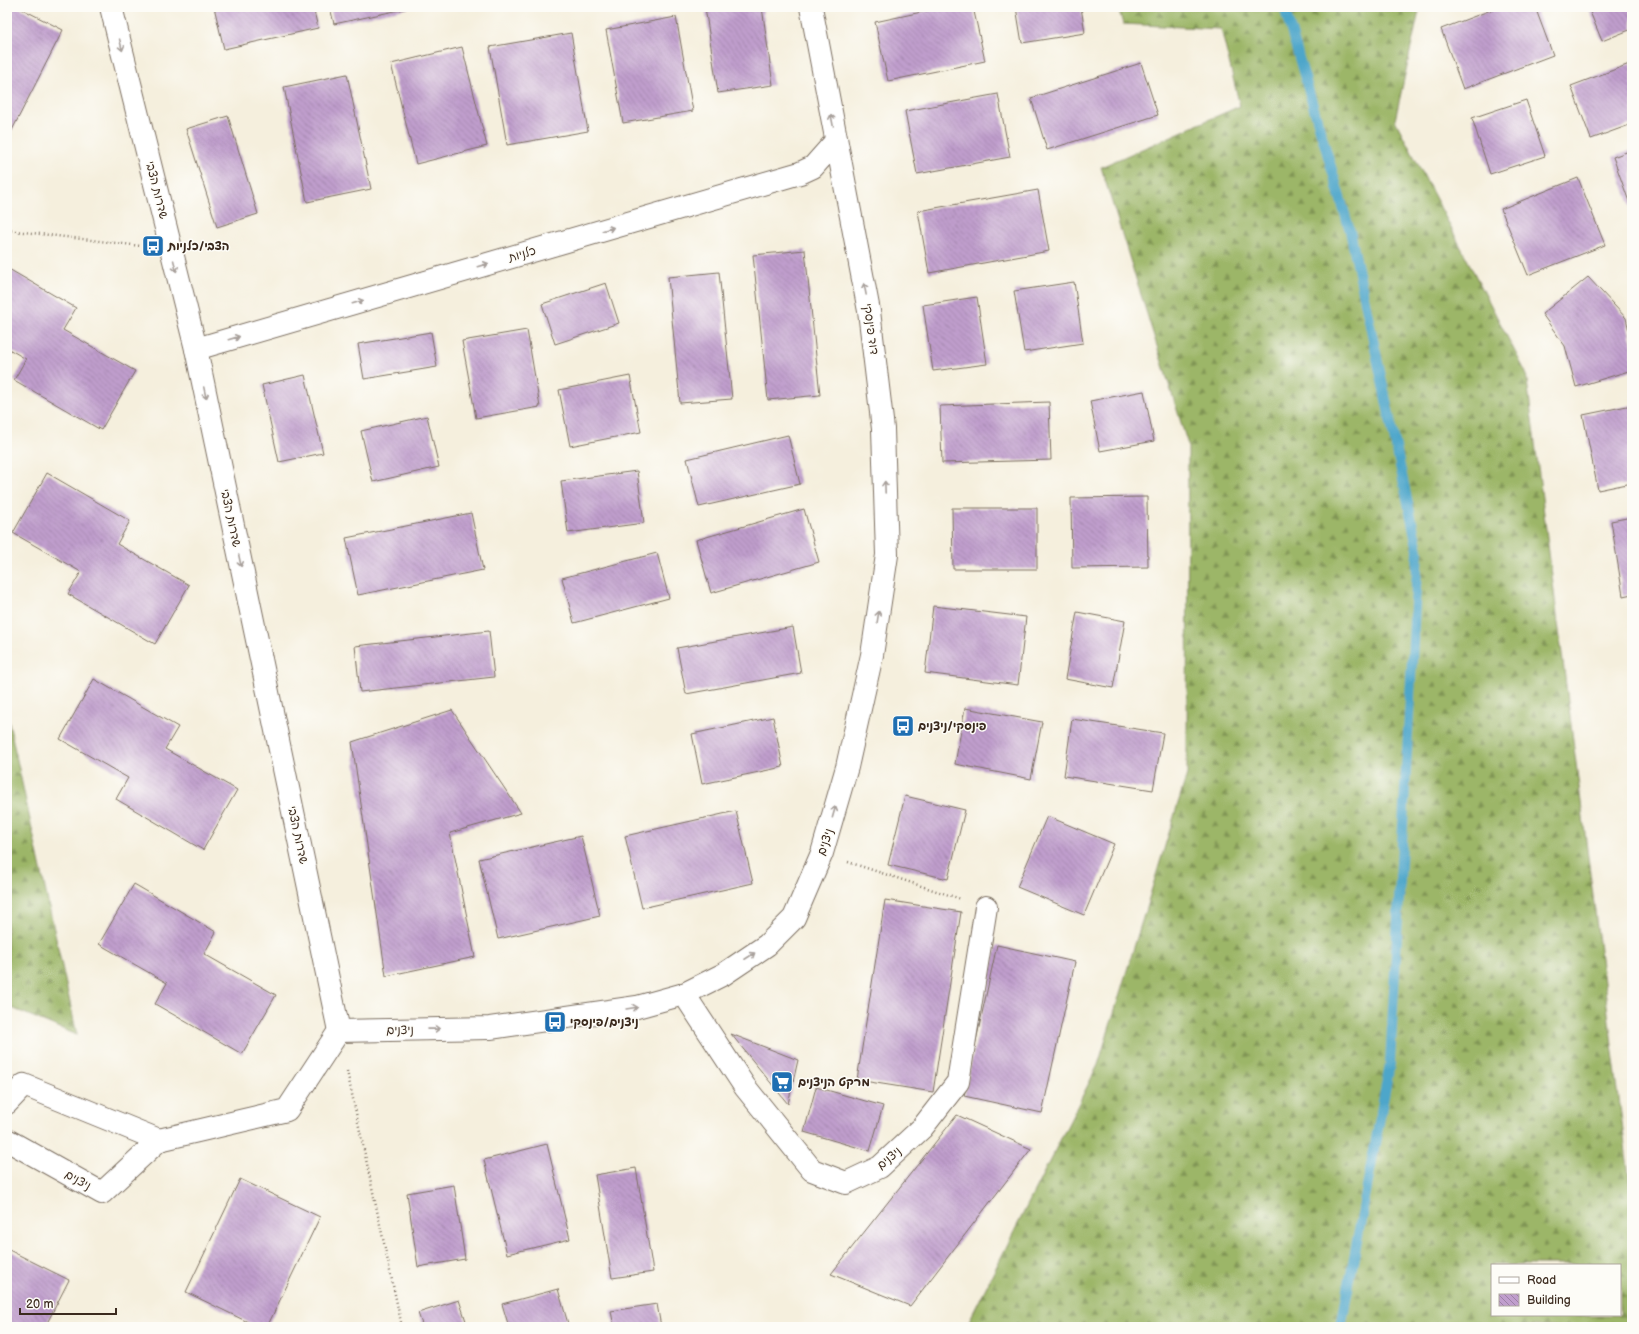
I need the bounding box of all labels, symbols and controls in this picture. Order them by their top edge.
one-way arrow [117,38,125,51]
one-way arrow [827,114,835,127]
street label: שדרות הצבי [142,160,171,221]
one-way arrow [601,225,614,232]
bus stop icon: הצבי/כלניות [140,233,166,259]
place label: הצבי/כלניות [167,239,229,254]
street label: כלניות [506,243,538,266]
one-way arrow [172,259,180,272]
one-way arrow [476,261,489,268]
one-way arrow [861,282,869,295]
one-way arrow [352,297,365,305]
street label: דוד פינסקי [859,302,882,356]
one-way arrow [227,334,240,341]
one-way arrow [202,386,210,399]
one-way arrow [882,481,889,494]
street label: שדרות הצבי [217,488,244,549]
one-way arrow [237,554,245,567]
one-way arrow [874,610,882,623]
bus stop icon: פינסקי/ניצנים [890,713,916,739]
place label: פינסקי/ניצנים [918,719,987,734]
street label: שדרות הצבי [284,805,311,866]
one-way arrow [831,806,838,819]
street label: ניצנים [814,827,837,858]
one-way arrow [745,952,756,960]
one-way arrow [625,1004,638,1012]
bus stop icon: ניצנים/פינסקי [542,1009,568,1035]
place label: ניצנים/פינסקי [570,1015,639,1030]
street label: ניצנים [386,1023,414,1038]
one-way arrow [427,1025,440,1033]
supermarket icon: מרקט הניצנים [769,1069,795,1095]
place label: מרקט הניצנים [798,1075,870,1090]
street label: ניצנים [874,1144,905,1173]
street label: ניצנים [62,1167,93,1194]
legend [1491,1264,1621,1316]
text: Road [1527,1273,1556,1288]
scale bar [20,1290,116,1316]
text: Building [1527,1293,1571,1308]
text: 20 m [26,1297,53,1312]

